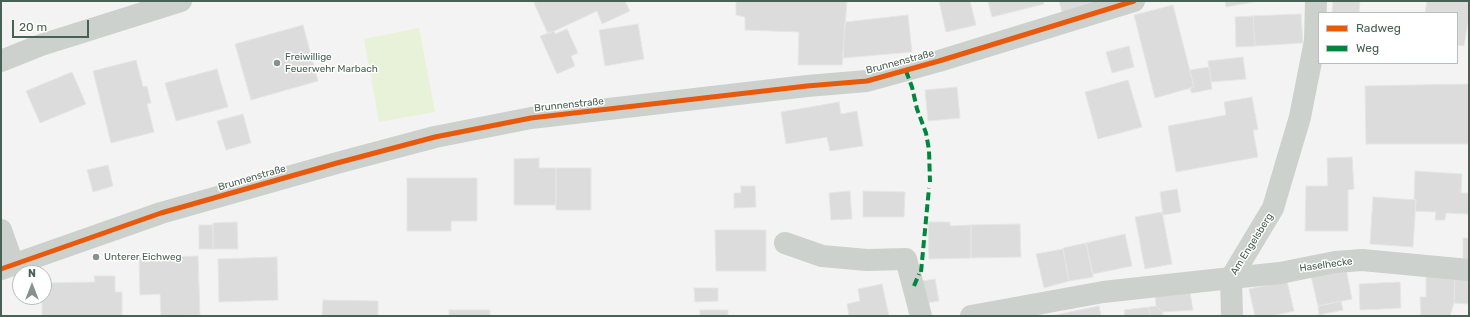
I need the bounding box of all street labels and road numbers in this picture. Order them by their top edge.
street label: Brunnenstraße [865,47,935,77]
street label: Brunnenstraße [534,95,604,115]
street label: Brunnenstraße [217,163,287,193]
street label: Am Engelsberg [1228,211,1276,277]
street label: Haselhecke [1299,255,1353,275]

